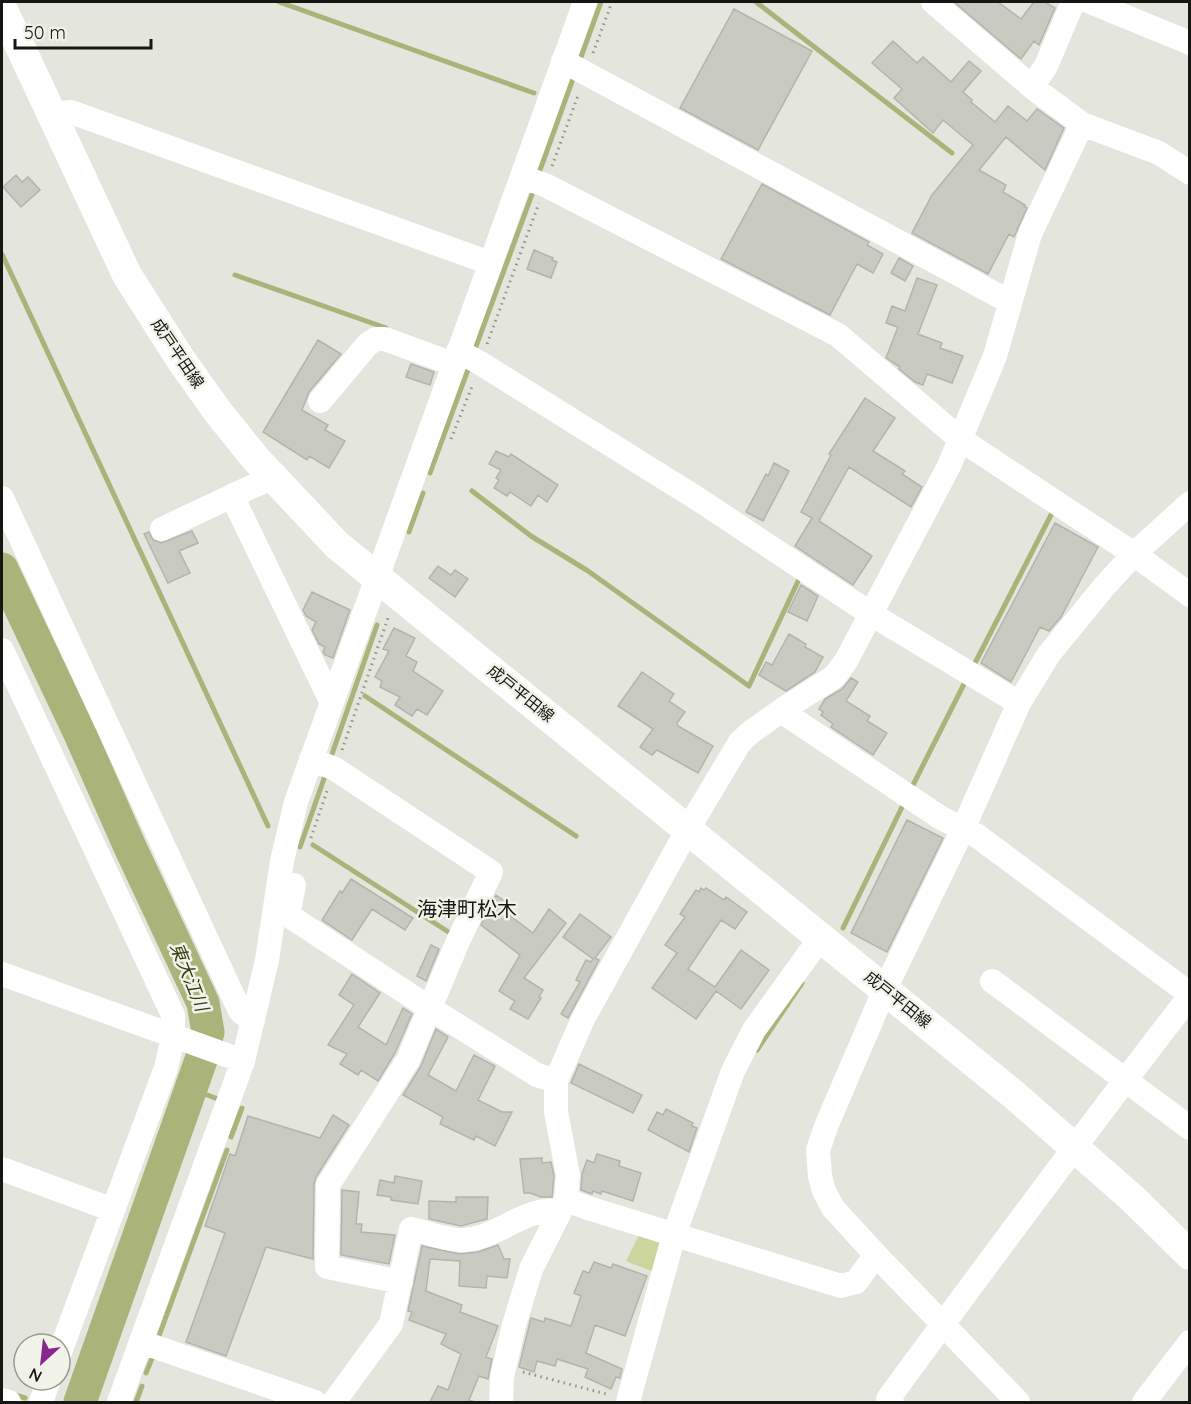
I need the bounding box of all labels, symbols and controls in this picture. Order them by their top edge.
scale bar [15,12,152,50]
text: 50 m [24,21,66,44]
street label: 成戸平田線 [147,314,209,392]
street label: 成戸平田線 [484,660,558,726]
district label: 海津町松木 [417,896,517,921]
water label: 東大江川 [165,939,214,1016]
street label: 成戸平田線 [861,966,935,1032]
north arrow [12,1332,72,1392]
text: N [25,1364,45,1387]

